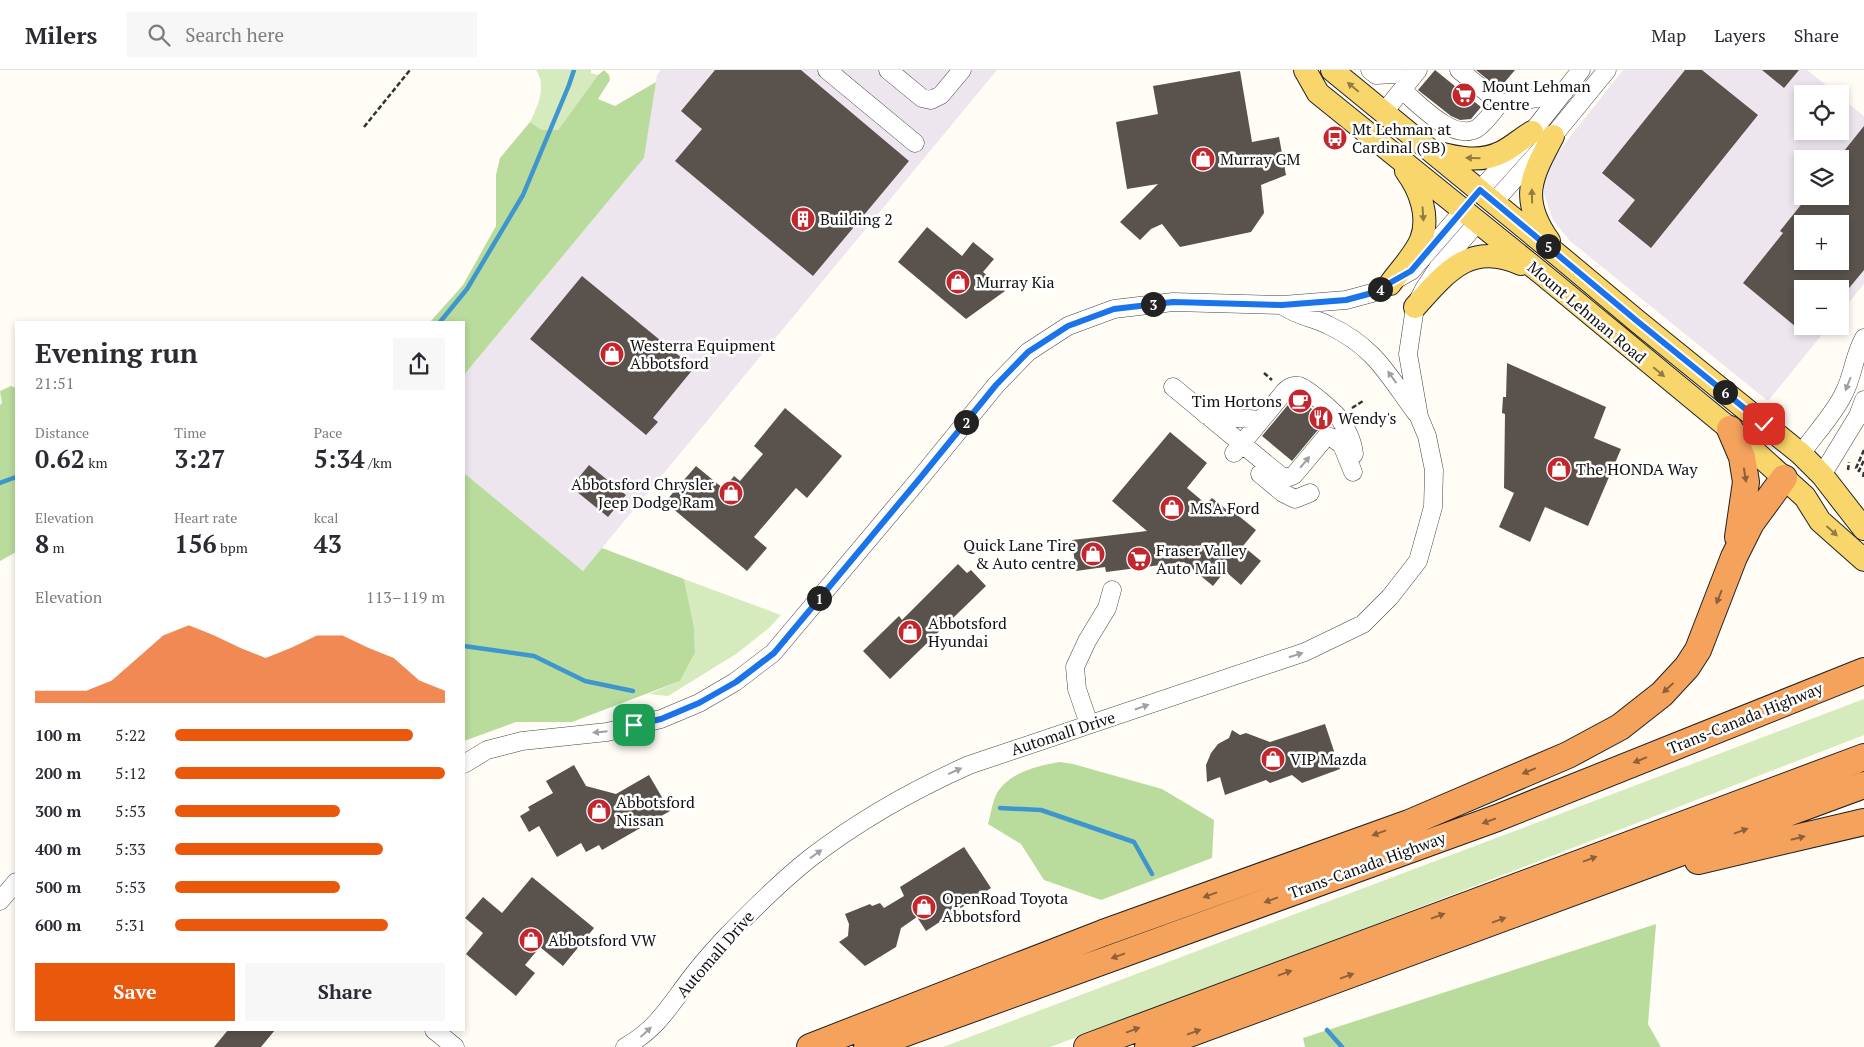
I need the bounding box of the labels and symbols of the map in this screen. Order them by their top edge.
place label: Mount Lehman Centre [1482,75,1591,115]
one-way arrow [1347,81,1360,92]
supermarket icon: Mount Lehman Centre [1451,82,1477,108]
place label: Mt Lehman at Cardinal (SB) [1352,118,1451,158]
bus stop icon: Mt Lehman at Cardinal (SB) [1322,125,1348,151]
shop icon: Murray GM [1190,146,1216,172]
place label: Murray GM [1220,148,1300,170]
one-way arrow [1464,154,1480,162]
one-way arrow [1527,187,1535,203]
building icon: Building 2 [790,206,816,232]
one-way arrow [1419,206,1427,222]
place label: Building 2 [820,208,893,230]
pin: 5 [1536,234,1560,258]
street label: Mount Lehman Road [1523,256,1651,368]
shop icon: Murray Kia [945,269,971,295]
place label: Murray Kia [976,271,1055,293]
pin: 4 [1368,276,1392,302]
pin: 3 [1140,292,1166,316]
place label: Westerra Equipment Abbotsford [630,334,776,374]
shop icon: Westerra Equipment Abbotsford [599,341,625,367]
one-way arrow [1652,366,1665,377]
one-way arrow [1386,371,1397,384]
one-way arrow [1844,377,1852,392]
pin: 6 [1712,380,1738,404]
cafe icon: Tim Hortons [1287,388,1313,414]
place label: Tim Hortons [1192,390,1282,412]
pin [1743,403,1785,445]
restaurant icon: Wendy's [1308,405,1334,431]
place label: Wendy's [1338,407,1397,429]
pin: 2 [954,410,978,434]
one-way arrow [1300,456,1311,469]
shop icon: The HONDA Way [1546,456,1572,482]
place label: The HONDA Way [1576,458,1698,480]
one-way arrow [1741,468,1749,484]
place label: Abbotsford Chrysler Jeep Dodge Ram [571,473,715,513]
shop icon: Abbotsford Chrysler Jeep Dodge Ram [718,480,744,506]
shop icon: MSA Ford [1159,495,1185,521]
place label: MSA Ford [1190,497,1260,519]
one-way arrow [1825,525,1837,537]
place label: Quick Lane Tire & Auto centre [963,534,1076,574]
place label: Fraser Valley Auto Mall [1156,539,1248,579]
shop icon: Quick Lane Tire & Auto centre [1080,541,1106,567]
supermarket icon: Fraser Valley Auto Mall [1126,546,1152,572]
pin: 1 [806,586,832,610]
one-way arrow [1714,590,1722,604]
place label: Abbotsford Hyundai [928,612,1007,652]
shop icon: Abbotsford Hyundai [897,619,923,645]
one-way arrow [1289,651,1304,659]
street label: Trans-Canada Highway [1664,676,1827,759]
one-way arrow [1662,682,1674,694]
one-way arrow [1135,703,1150,711]
pin [613,704,655,746]
street label: Automall Drive [1008,706,1118,760]
one-way arrow [592,728,608,736]
shop icon: VIP Mazda [1260,746,1286,772]
place label: VIP Mazda [1290,748,1367,770]
one-way arrow [1632,756,1647,764]
one-way arrow [948,766,962,774]
one-way arrow [1521,767,1536,775]
place label: Abbotsford Nissan [616,791,695,831]
shop icon: Abbotsford Nissan [586,798,612,824]
one-way arrow [1481,817,1496,825]
street label: Trans-Canada Highway [1285,826,1450,904]
one-way arrow [1734,827,1749,835]
one-way arrow [1371,829,1386,837]
one-way arrow [1791,834,1806,842]
one-way arrow [809,849,823,859]
one-way arrow [1583,855,1598,863]
place label: OpenRoad Toyota Abbotsford [942,887,1068,927]
one-way arrow [1202,891,1217,899]
shop icon: OpenRoad Toyota Abbotsford [911,894,937,920]
one-way arrow [1263,897,1278,904]
street label: Automall Drive [671,906,759,1002]
one-way arrow [1430,912,1445,919]
one-way arrow [1492,916,1507,923]
shop icon: Abbotsford VW [518,927,544,953]
place label: Abbotsford VW [548,929,656,951]
one-way arrow [1110,952,1125,960]
one-way arrow [1278,969,1293,977]
one-way arrow [1340,972,1355,980]
one-way arrow [639,1026,651,1038]
one-way arrow [1126,1026,1141,1034]
one-way arrow [1187,1028,1202,1036]

